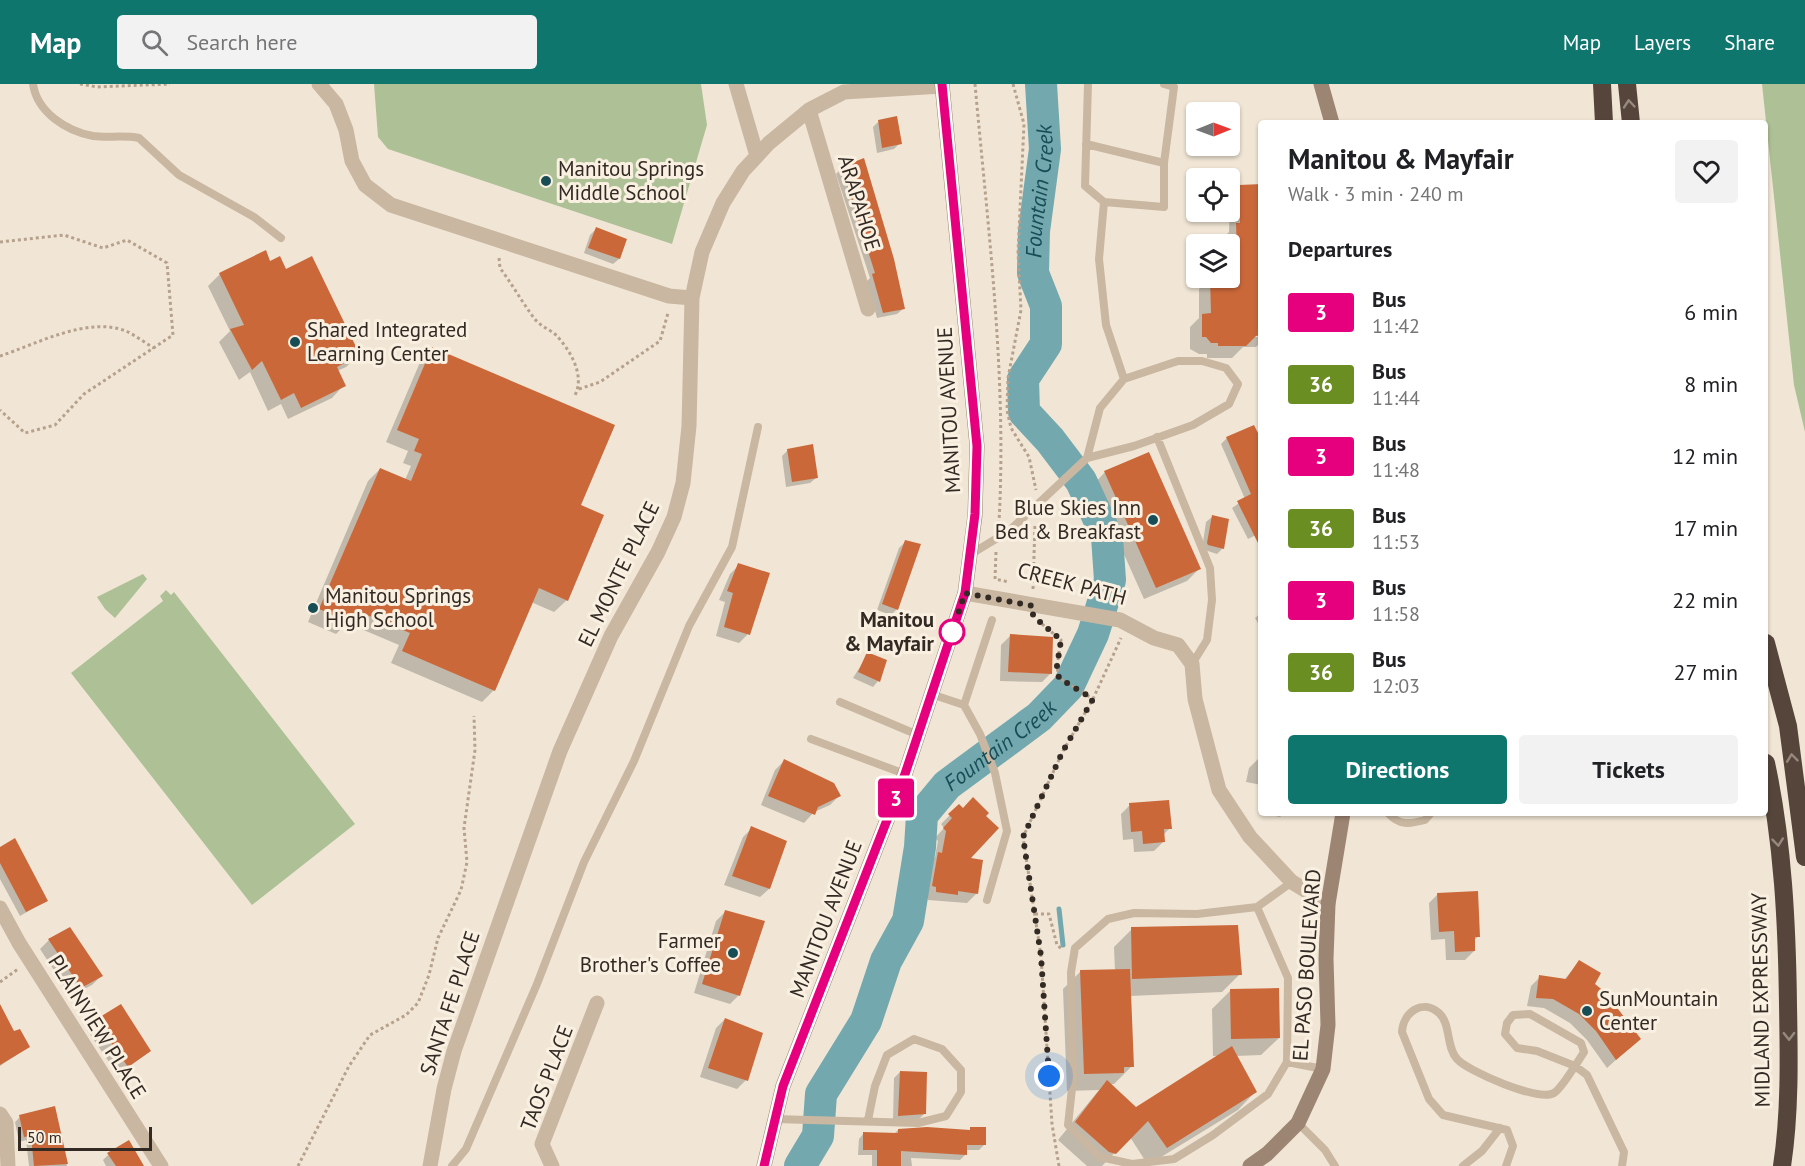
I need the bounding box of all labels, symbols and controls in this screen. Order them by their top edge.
search box [117,15,537,69]
text: Map [30,24,81,61]
icon: search [138,26,171,59]
text: Search here [186,28,297,56]
text: Map [1563,29,1601,56]
text: Layers [1634,29,1691,56]
text: Share [1724,29,1775,56]
one-way arrow [1623,99,1636,108]
north arrow [1186,102,1240,156]
map controls [1186,102,1240,288]
water label: Fountain Creek [1019,123,1060,258]
text: Manitou & Mayfair [1288,140,1514,177]
button: heart [1675,140,1738,203]
street label: ARAPAHOE [832,152,887,254]
place label: Manitou Springs Middle School [558,155,704,206]
button: locate [1186,168,1240,222]
marker: Manitou Springs Middle School [539,174,553,188]
text: Walk · 3 min · 240 m [1288,181,1464,207]
button: layers [1186,234,1240,288]
text: Departures [1288,235,1392,263]
text: Bus [1372,285,1406,313]
text: 6 min [1684,298,1738,326]
text: 3 [1315,299,1327,326]
text: 11:42 [1372,313,1420,339]
place label: Shared Integrated Learning Center [307,316,467,367]
street label: MANITOU AVENUE [931,326,966,494]
marker: Shared Integrated Learning Center [288,335,302,349]
text: Bus [1372,357,1406,385]
text: 8 min [1684,370,1738,398]
text: 36 [1309,371,1333,398]
text: 11:44 [1372,385,1420,411]
text: Bus [1372,429,1406,457]
text: 12 min [1672,442,1738,470]
text: 3 [1315,443,1327,470]
text: 11:48 [1372,457,1420,483]
place label: Blue Skies Inn Bed & Breakfast [995,494,1141,545]
street label: EL MONTE PLACE [572,497,665,651]
text: Bus [1372,501,1406,529]
marker: Blue Skies Inn Bed & Breakfast [1146,513,1160,527]
text: 17 min [1674,514,1738,542]
text: 36 [1309,515,1333,542]
text: 11:53 [1372,529,1420,555]
street label: CREEK PATH [1015,556,1130,611]
text: Bus [1372,573,1406,601]
place label: Manitou Springs High School [325,582,471,633]
text: 22 min [1672,586,1738,614]
text: 3 [1315,587,1327,614]
marker: Manitou Springs High School [306,601,320,615]
text: 11:58 [1372,601,1420,627]
place label: Manitou & Mayfair [844,606,935,657]
marker: Manitou & Mayfair [939,619,965,645]
text: Bus [1372,645,1406,673]
text: 27 min [1674,658,1738,686]
text: 36 [1309,659,1333,686]
text: 12:03 [1372,673,1420,699]
water label: Fountain Creek [938,693,1063,797]
button: Directions [1288,735,1507,804]
button: Tickets [1519,735,1738,804]
one-way arrow [1786,753,1799,762]
line badge: 3 [876,778,916,818]
text: 3 [890,785,902,812]
street label: MANITOU AVENUE [783,836,868,1001]
one-way arrow [1771,837,1784,846]
street label: EL PASO BOULEVARD [1286,868,1327,1062]
street label: MIDLAND EXPRESSWAY [1745,892,1776,1108]
street label: SANTA FE PLACE [413,927,486,1078]
place label: Farmer Brother's Coffee [580,927,721,978]
marker: Farmer Brother's Coffee [726,946,740,960]
street label: PLAINVIEW PLACE [42,950,153,1104]
place label: SunMountain Center [1599,985,1718,1036]
marker: SunMountain Center [1580,1004,1594,1018]
street label: TAOS PLACE [514,1021,579,1134]
one-way arrow [1783,1032,1795,1041]
your location [1034,1061,1064,1091]
scale bar [18,1124,152,1152]
text: 50 m [27,1127,62,1147]

